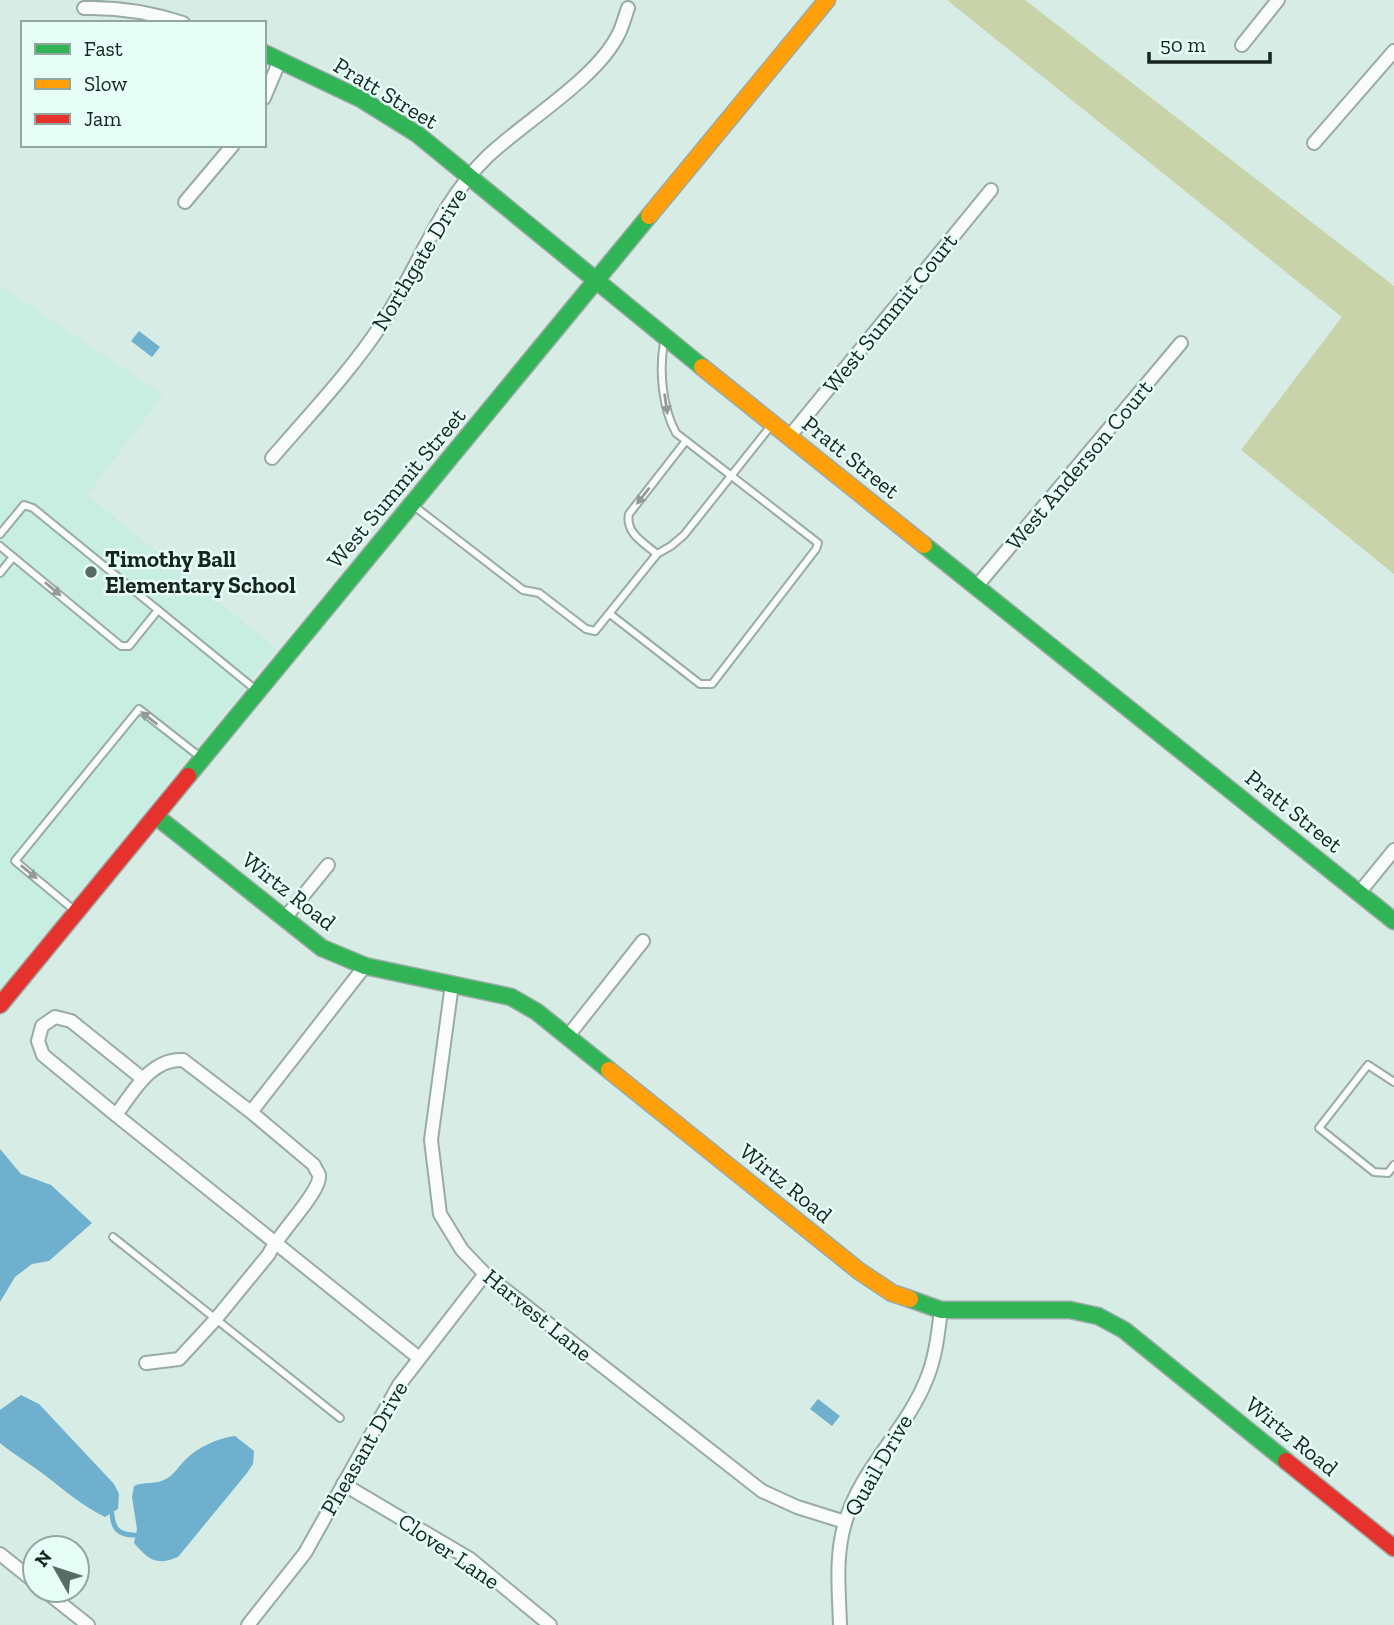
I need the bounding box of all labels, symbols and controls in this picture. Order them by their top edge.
legend [21,21,266,147]
scale bar [1149,21,1270,65]
text: 50 m [1160,32,1206,57]
text: Fast [84,36,123,61]
street label: Pratt Street [329,51,444,135]
text: Slow [84,71,127,96]
text: Jam [84,106,121,131]
street label: Northgate Drive [365,182,473,336]
street label: West Summit Court [817,227,963,399]
street label: West Anderson Court [1000,374,1159,556]
one-way arrow [661,394,672,416]
street label: West Summit Street [321,402,472,574]
street label: Pratt Street [797,409,906,505]
one-way arrow [636,486,651,504]
place label: Timothy Ball Elementary School [105,545,296,599]
marker: Timothy Ball Elementary School [83,564,99,580]
one-way arrow [43,582,61,597]
one-way arrow [141,710,159,725]
street label: Pratt Street [1240,763,1349,859]
street label: Wirtz Road [237,846,342,936]
one-way arrow [19,865,37,880]
street label: Wirtz Road [734,1137,838,1229]
street label: Harvest Lane [478,1263,598,1367]
street label: Pheasant Drive [314,1376,414,1520]
street label: Wirtz Road [1240,1390,1344,1482]
street label: Quail Drive [838,1409,918,1521]
street label: Clover Lane [393,1507,505,1595]
north arrow [21,1534,91,1604]
text: N [30,1546,57,1571]

